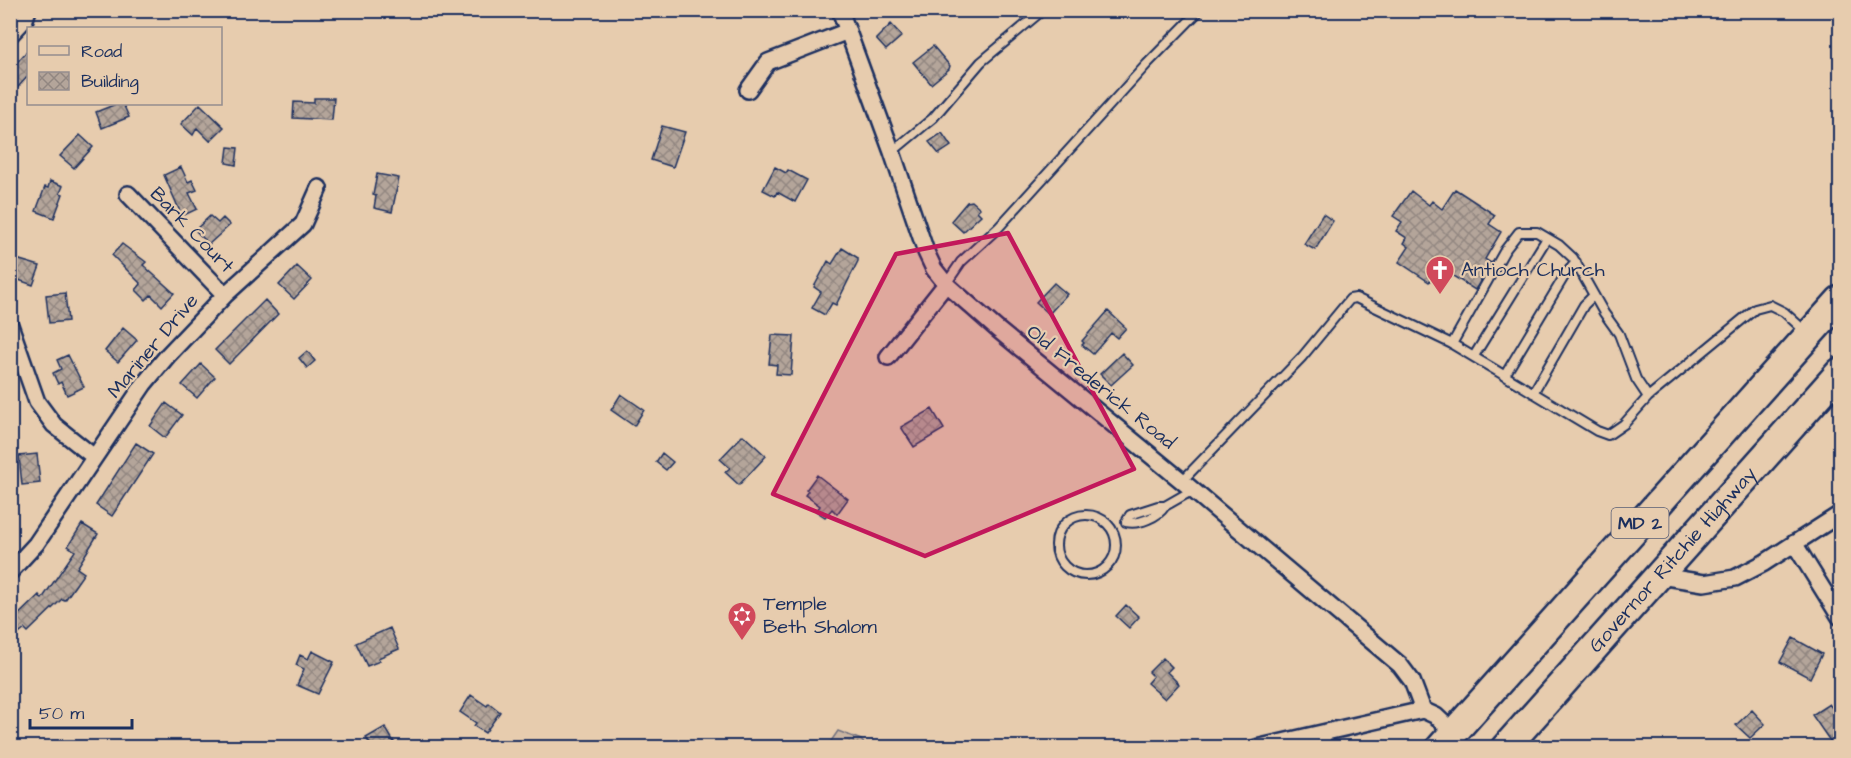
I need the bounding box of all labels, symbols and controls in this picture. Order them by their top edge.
legend [27,27,222,105]
text: Road [81,39,122,64]
text: Building [81,69,139,95]
street label: Bark Court [144,181,240,279]
church icon: Antioch Church [1424,254,1456,296]
place label: Antioch Church [1461,256,1605,284]
street label: Mariner Drive [101,288,205,404]
street label: Old Frederick Road [1020,318,1182,456]
street label: Governor Ritchie Highway [1582,461,1764,659]
road number: MD 2 [1612,508,1668,538]
place label: Temple Beth Shalom [763,590,877,641]
synagogue icon: Temple Beth Shalom [726,600,758,642]
scale bar [30,692,132,730]
text: 50 m [39,701,84,726]

